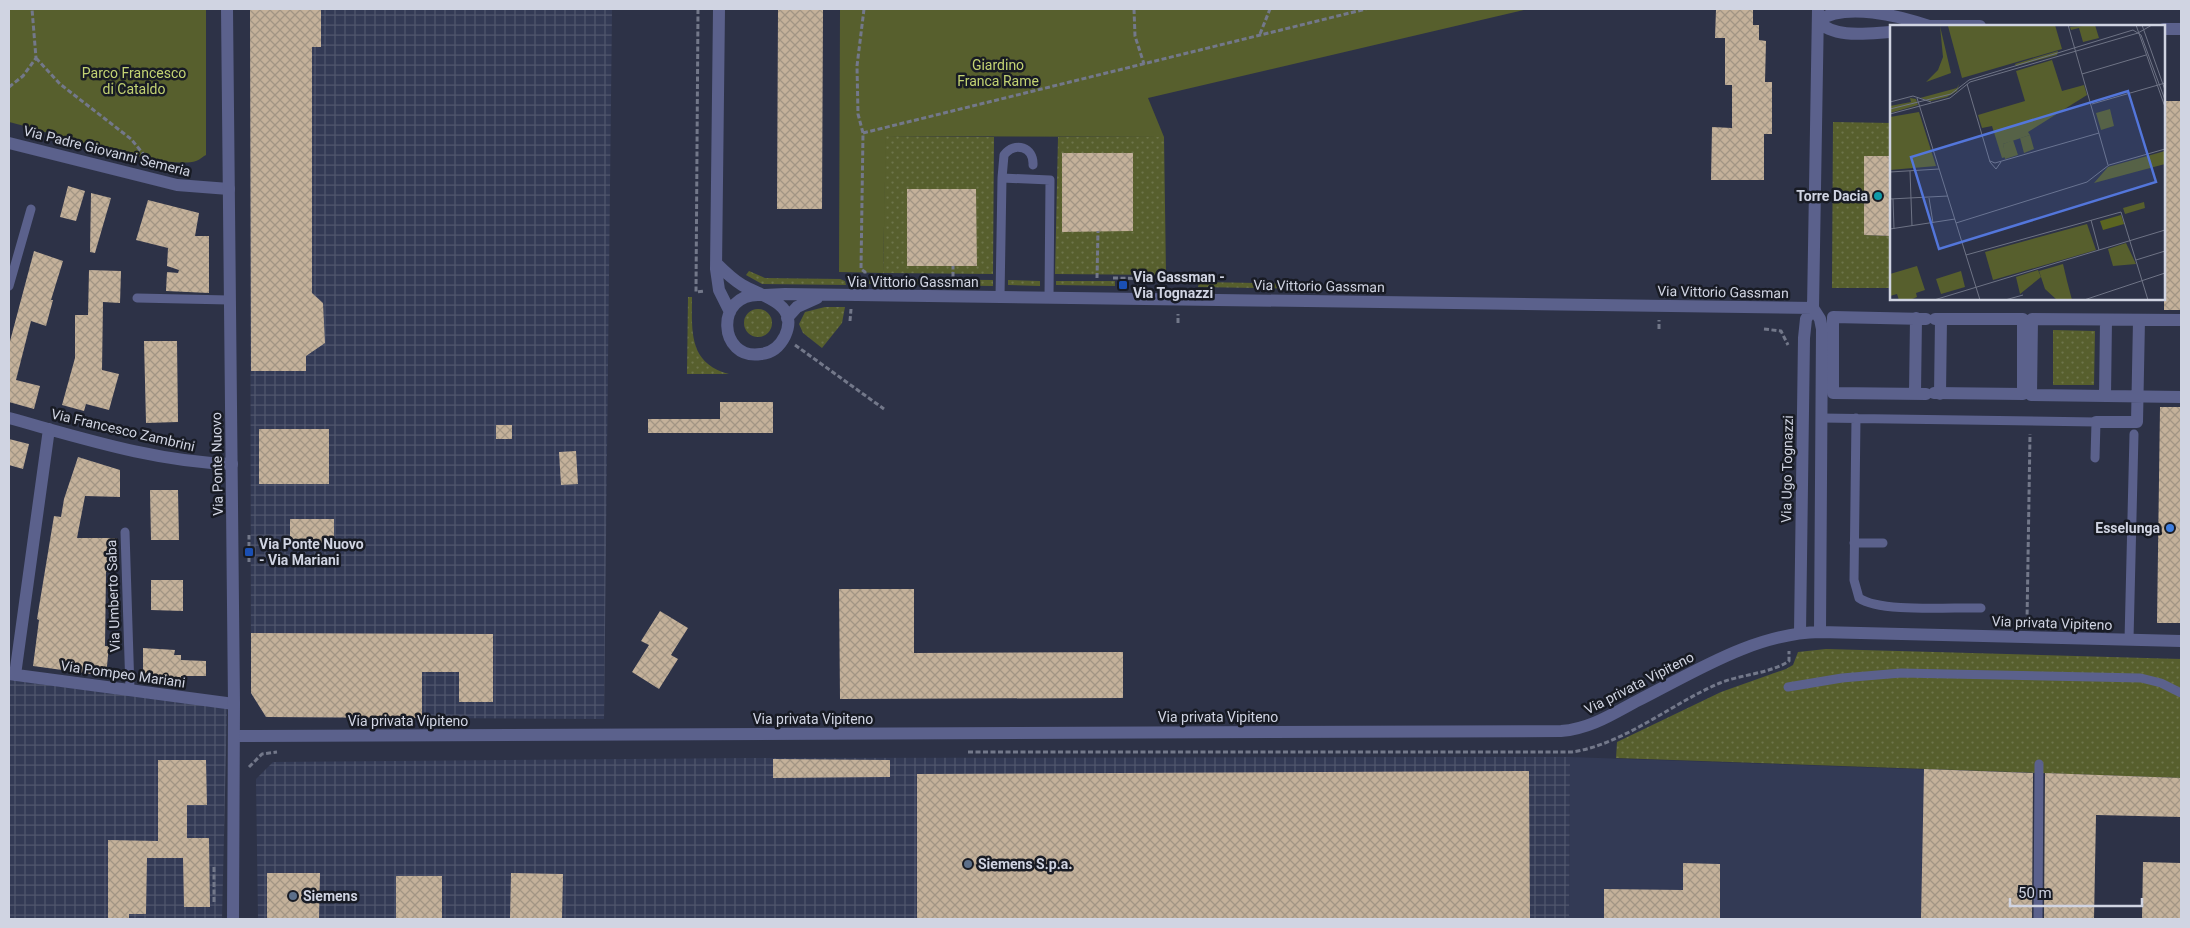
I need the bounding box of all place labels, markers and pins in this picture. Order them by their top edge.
place label: Torre Dacia [1796,188,1868,204]
marker: Torre Dacia [1872,190,1884,202]
place label: Via Gassman - Via Tognazzi [1133,269,1225,301]
marker: Via Gassman - Via Tognazzi [1117,279,1129,291]
place label: Esselunga [2095,520,2161,536]
marker: Esselunga [2164,522,2176,534]
place label: Via Ponte Nuovo - Via Mariani [259,536,364,568]
marker: Via Ponte Nuovo - Via Mariani [243,546,255,558]
place label: Siemens S.p.a. [978,856,1072,872]
marker: Siemens S.p.a. [962,858,974,870]
place label: Siemens [303,888,358,904]
marker: Siemens [287,890,299,902]

